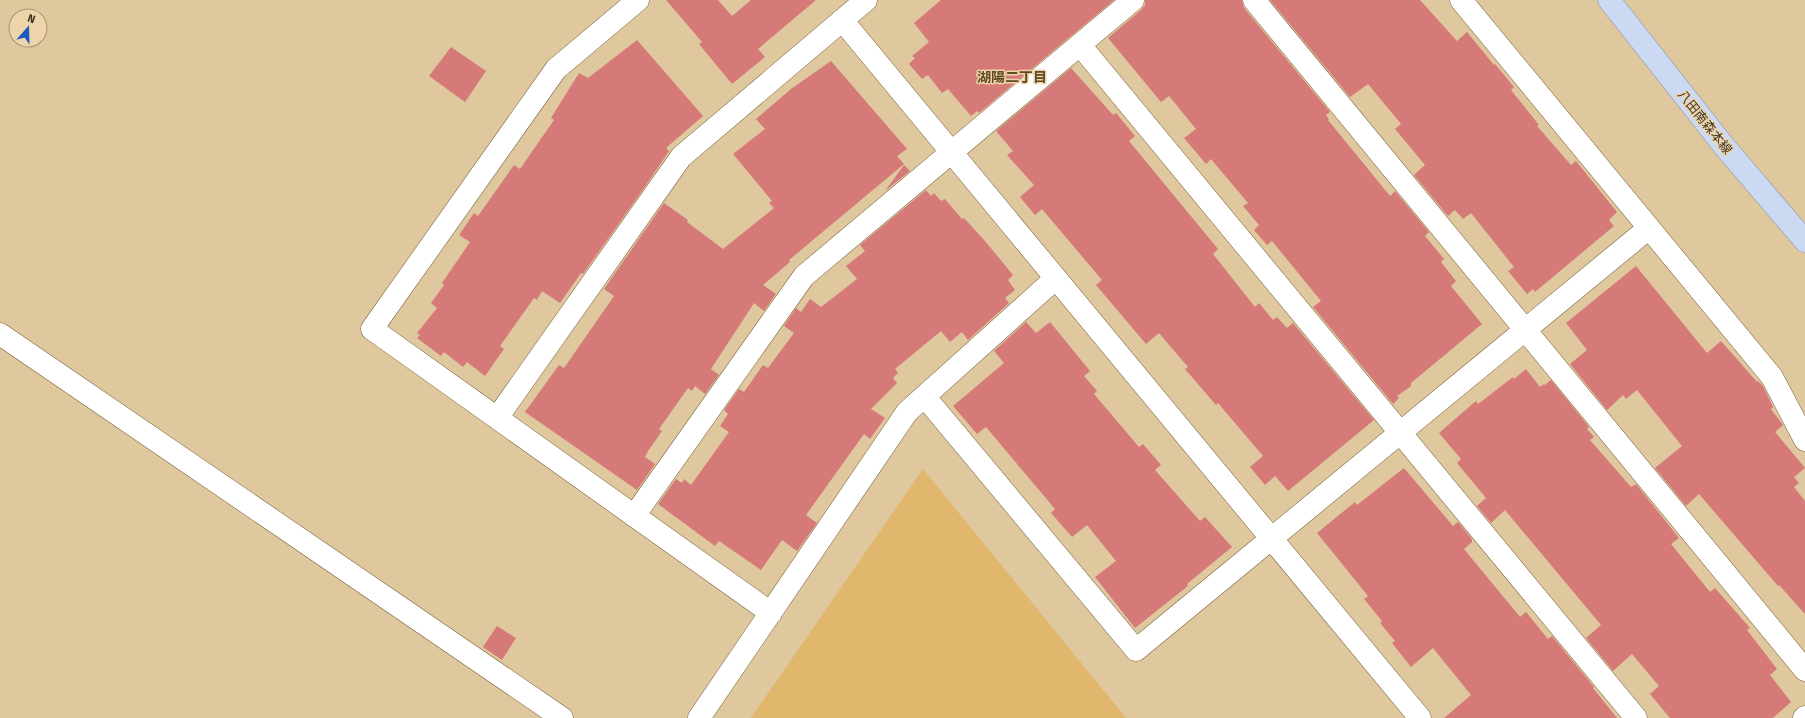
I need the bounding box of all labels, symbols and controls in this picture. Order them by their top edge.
north arrow [8,8,48,48]
text: N [26,12,37,26]
district label: 湖陽二丁目 [977,69,1047,86]
street label: 八田南森本線 [1675,87,1735,157]

